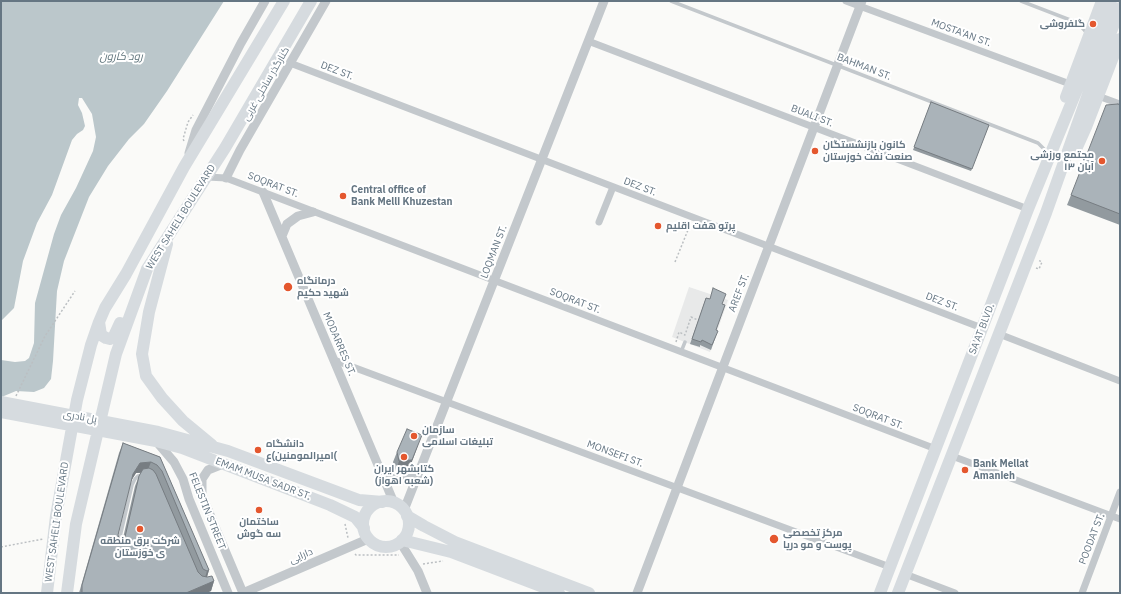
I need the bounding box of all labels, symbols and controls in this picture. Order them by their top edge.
street label: MOSTA'AN ST. [929,17,993,49]
place label: گلفروشی [1040,18,1085,30]
marker: گلفروشی [1088,19,1098,29]
street label: کنارگذر ساحلی غربی [240,45,292,123]
water label: رود کارون [99,50,143,64]
street label: BAHMAN ST. [835,51,893,83]
street label: DEZ ST. [319,59,355,83]
street label: BUALI ST. [789,102,835,130]
place label: کانون بازنشستگان صنعت نفت خوزستان [823,139,913,162]
marker: کانون بازنشستگان صنعت نفت خوزستان [810,146,820,156]
place label: مجتمع ورزشی ۱۳ آبان [1030,149,1094,172]
marker: مجتمع ورزشی ۱۳ آبان [1097,156,1107,166]
street label: WEST SAHELI BOULEVARD [144,162,218,272]
street label: SOQRAT ST. [246,170,300,200]
street label: DEZ ST. [622,175,658,199]
place label: Central office of Bank Melli Khuzestan [351,184,452,208]
marker: Central office of Bank Melli Khuzestan [338,191,348,201]
place label: پرتو هفت اقلیم [666,220,735,232]
marker: پرتو هفت اقلیم [653,221,663,231]
street label: LOQMAN ST. [478,224,510,280]
street label: AREF ST. [726,272,752,314]
place label: درمانگاه شهید حکیم [297,275,349,298]
marker: درمانگاه شهید حکیم [282,281,294,293]
street label: SOQRAT ST. [548,286,602,316]
street label: DEZ ST. [924,290,960,314]
street label: SA'AT BLVD. [967,302,997,356]
street label: MODARRES ST. [320,310,358,378]
street label: SOQRAT ST. [851,402,905,432]
street label: پل نادری [62,408,98,426]
place label: سازمان تبلیغات اسلامی [422,424,493,448]
marker: سازمان تبلیغات اسلامی [409,431,419,441]
place label: دانشگاه امیرالمومنین)ع( [266,438,337,462]
street label: MONSEFI ST. [585,438,645,470]
marker: دانشگاه امیرالمومنین)ع( [253,445,263,455]
marker: کتابشهر ایران (شعبه اهواز) [399,452,409,462]
street label: EMAM MUSA SADR ST. [214,455,312,503]
place label: Bank Mellat Amanieh [973,458,1029,482]
street label: WEST SAHELI BOULEVARD [43,461,71,583]
place label: کتابشهر ایران (شعبه اهواز) [374,463,434,486]
marker: Bank Mellat Amanieh [960,465,970,475]
street label: FELESTIN STREET [186,471,228,551]
marker: ساختمان سه گوش [254,505,264,515]
street label: POODAT ST. [1077,512,1107,566]
place label: ساختمان سه گوش [237,516,281,540]
marker: شرکت برق منطقه ی خوزستان [135,524,145,534]
place label: مرکز تخصصی پوست و مو دریا [783,527,852,550]
marker: مرکز تخصصی پوست و مو دریا [768,533,780,545]
place label: شرکت برق منطقه ی خوزستان [100,535,180,558]
street label: دارایی [287,546,315,566]

